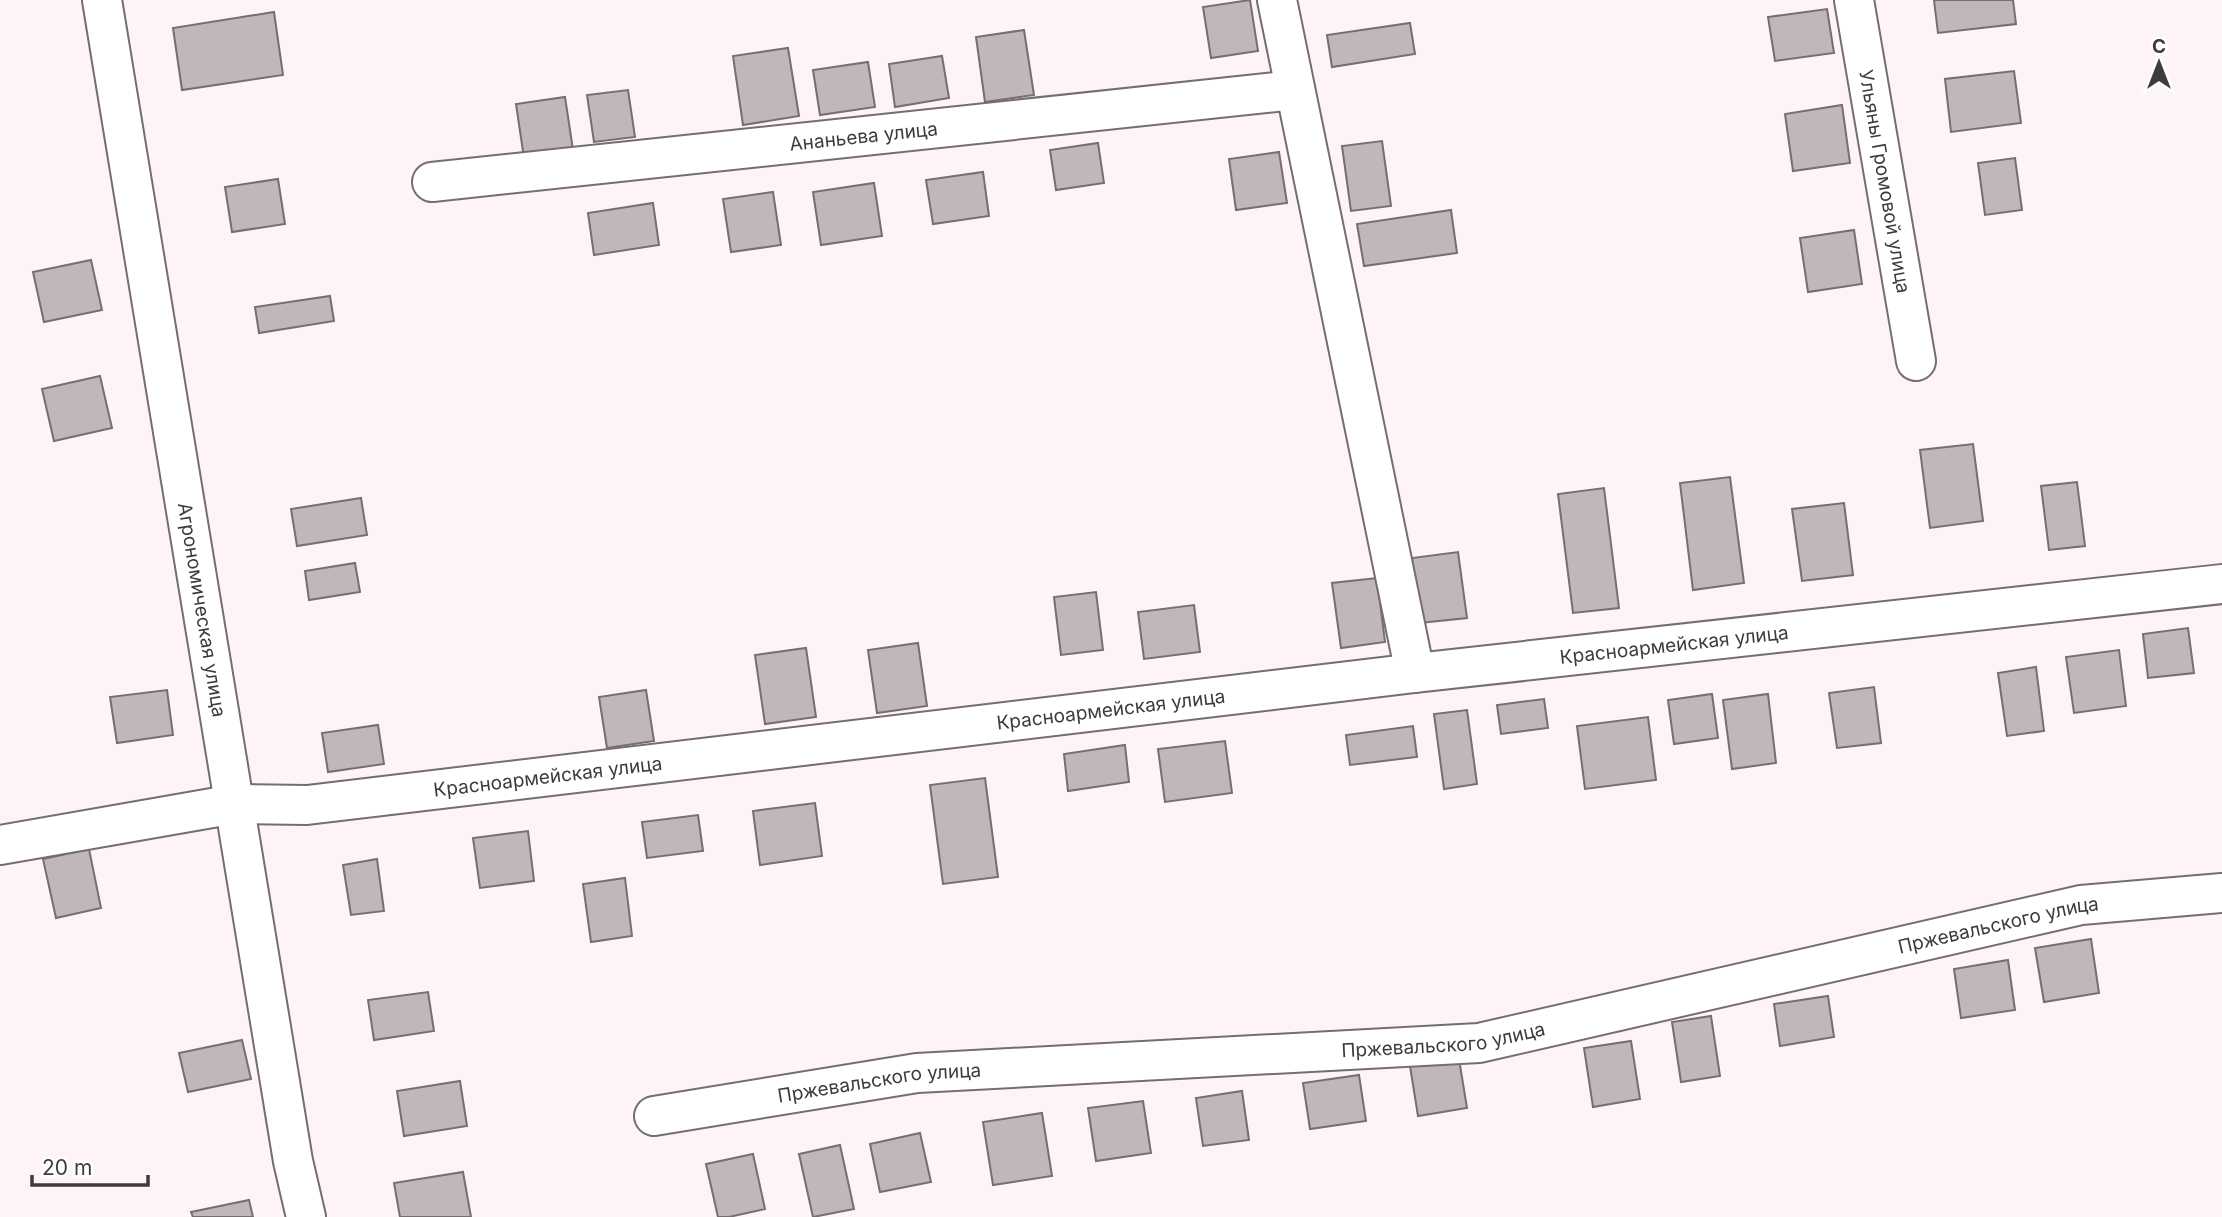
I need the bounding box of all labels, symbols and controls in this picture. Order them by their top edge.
north arrow [2124,28,2194,98]
text: С [2152,35,2166,58]
street label: Ульяны Громовой улица [1855,68,1916,295]
street label: Ананьева улица [788,117,939,155]
street label: Агрономическая улица [173,501,231,719]
street label: Красноармейская улица [1558,620,1790,668]
street label: Красноармейская улица [995,684,1226,734]
street label: Красноармейская улица [432,751,663,801]
street label: Пржевальского улица [1896,892,2100,958]
street label: Пржевальского улица [1341,1017,1547,1062]
street label: Пржевальского улица [776,1058,982,1107]
scale bar [32,1144,147,1188]
text: 20 m [42,1155,92,1180]

